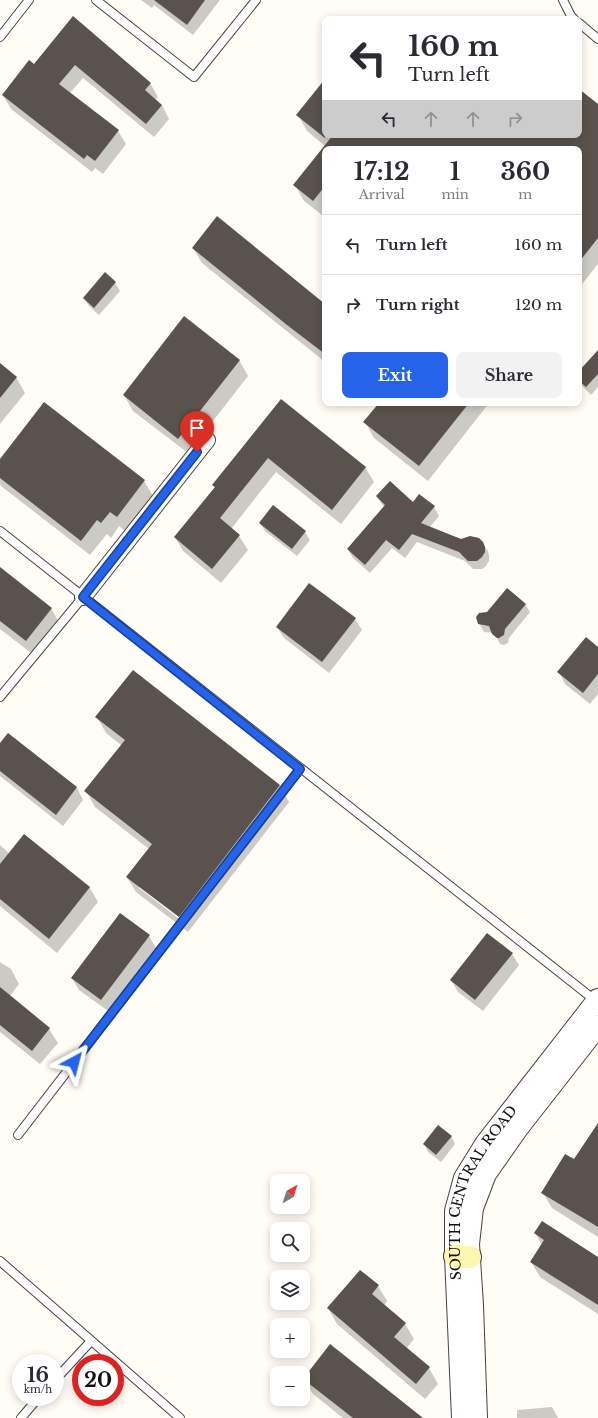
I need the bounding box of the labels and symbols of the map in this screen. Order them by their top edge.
pin [180,411,214,452]
position arrow [53,1041,95,1083]
street label: SOUTH CENTRAL ROAD [446,1102,521,1281]
north arrow [270,1174,310,1214]
speed limit sign: 20 [72,1354,124,1406]

